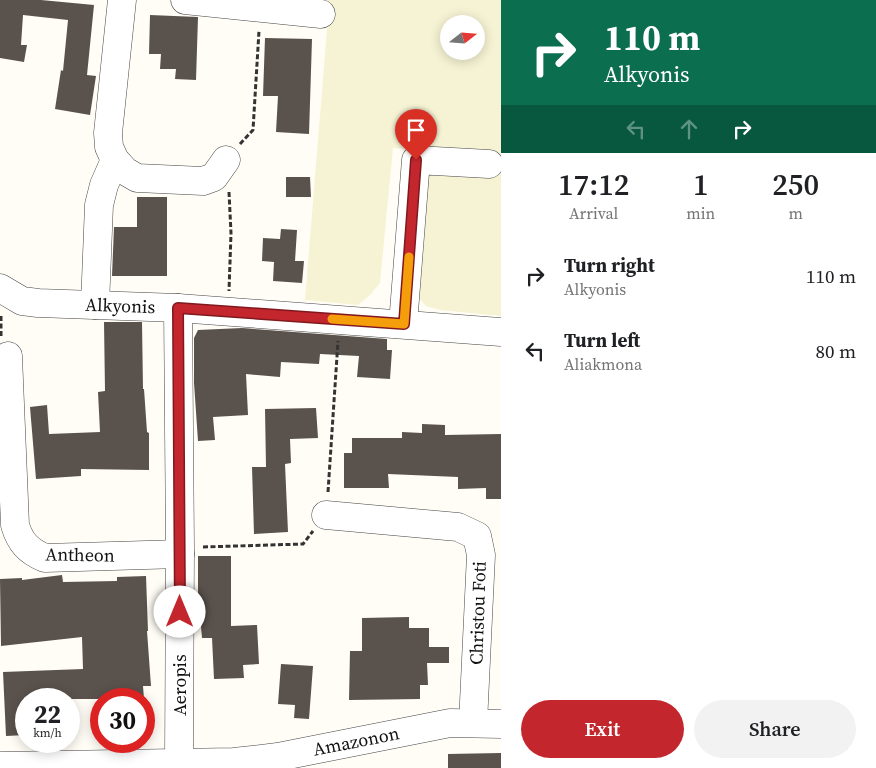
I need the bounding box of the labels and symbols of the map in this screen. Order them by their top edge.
north arrow [440,15,485,60]
pin [395,109,437,160]
street label: Alkyonis [85,292,156,319]
street label: Antheon [45,541,115,568]
street label: Christou Foti [463,561,492,665]
position arrow [153,585,205,637]
street label: Aeropis [167,654,192,716]
speed limit sign: 30 [90,688,155,753]
street label: Amazonon [311,720,401,762]

